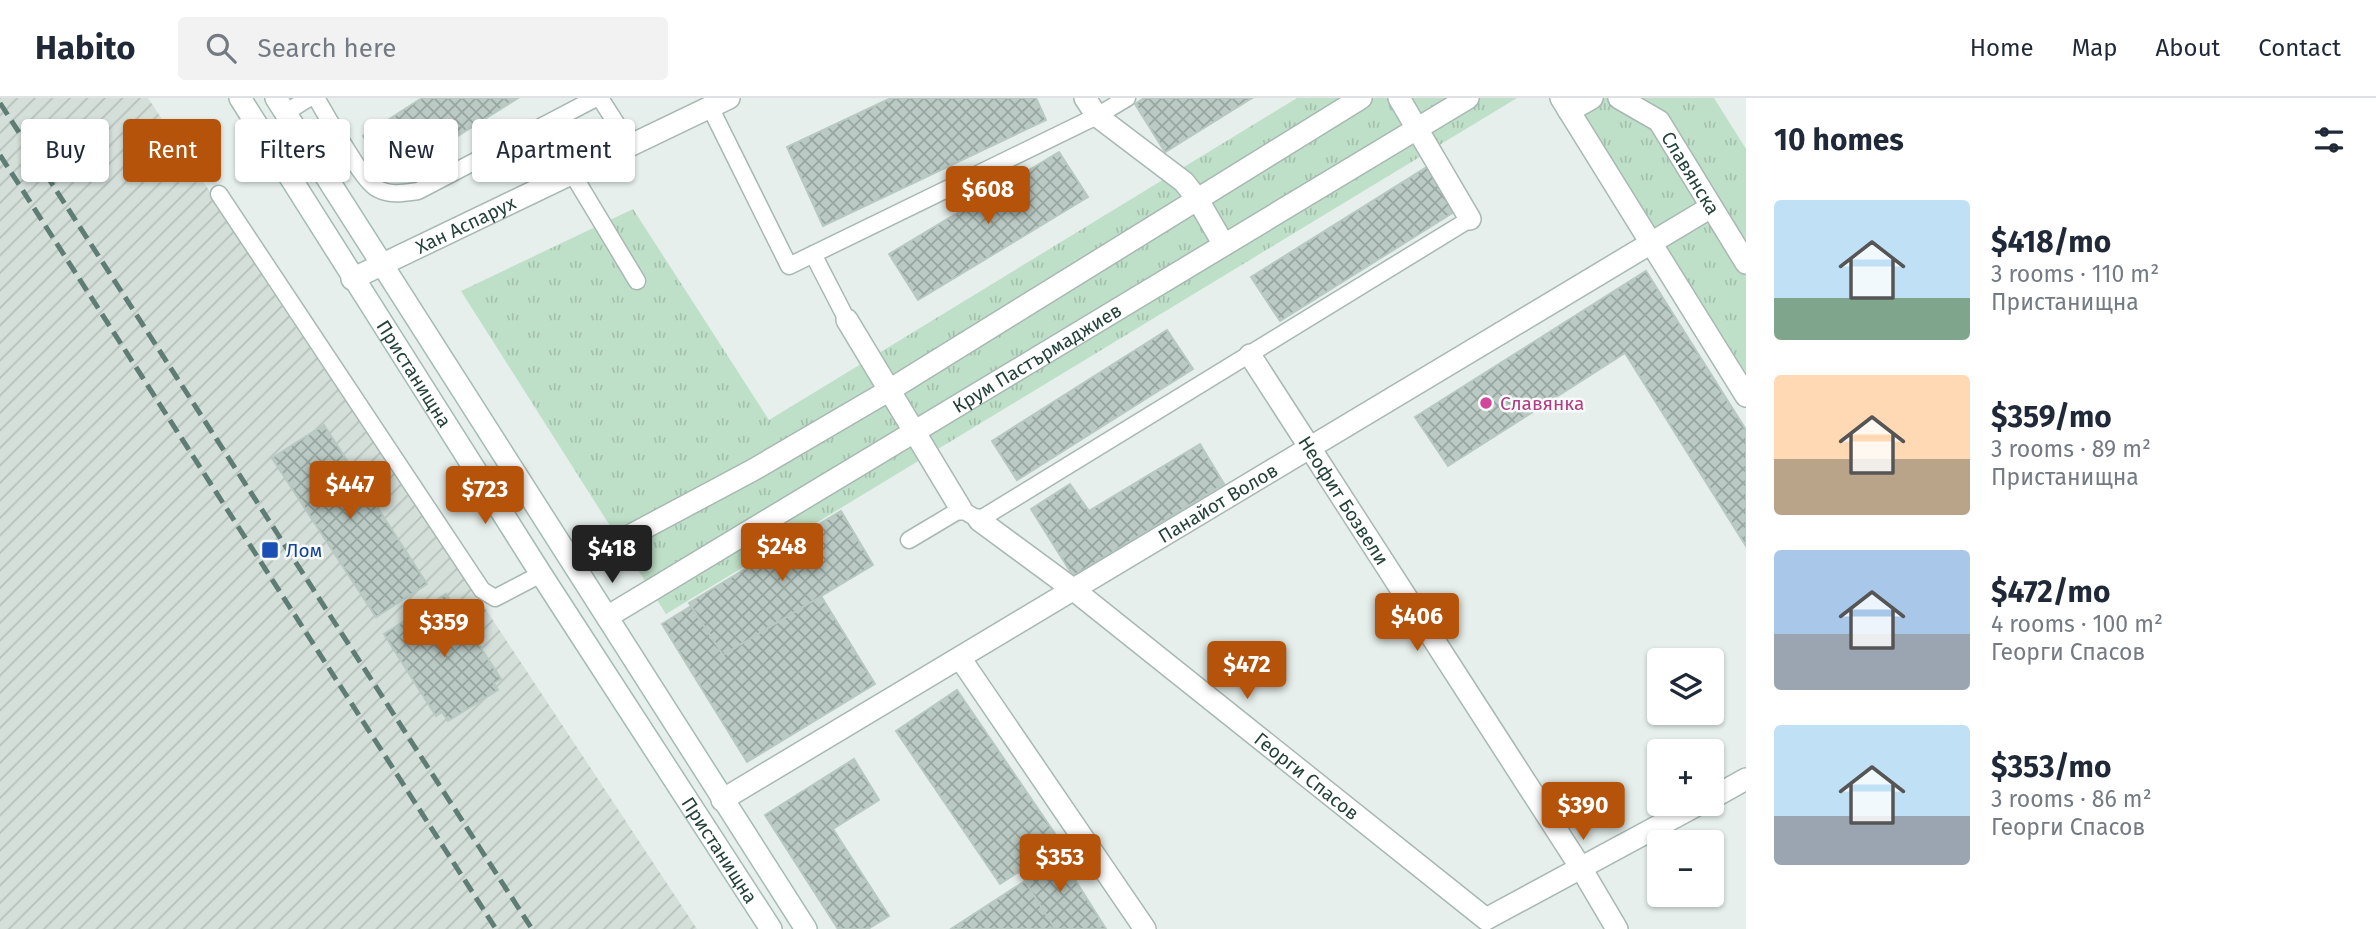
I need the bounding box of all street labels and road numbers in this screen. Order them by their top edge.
street label: Славянска [1657,127,1725,219]
street label: Хан Аспарух [412,190,520,258]
street label: Крум Пастърмаджиев [948,298,1126,418]
street label: Пристанищна [372,316,457,431]
street label: Неофит Бозвели [1294,431,1394,569]
street label: Панайот Волов [1154,458,1282,548]
street label: Георги Спасов [1250,727,1364,825]
street label: Пристанищна [677,792,763,907]

